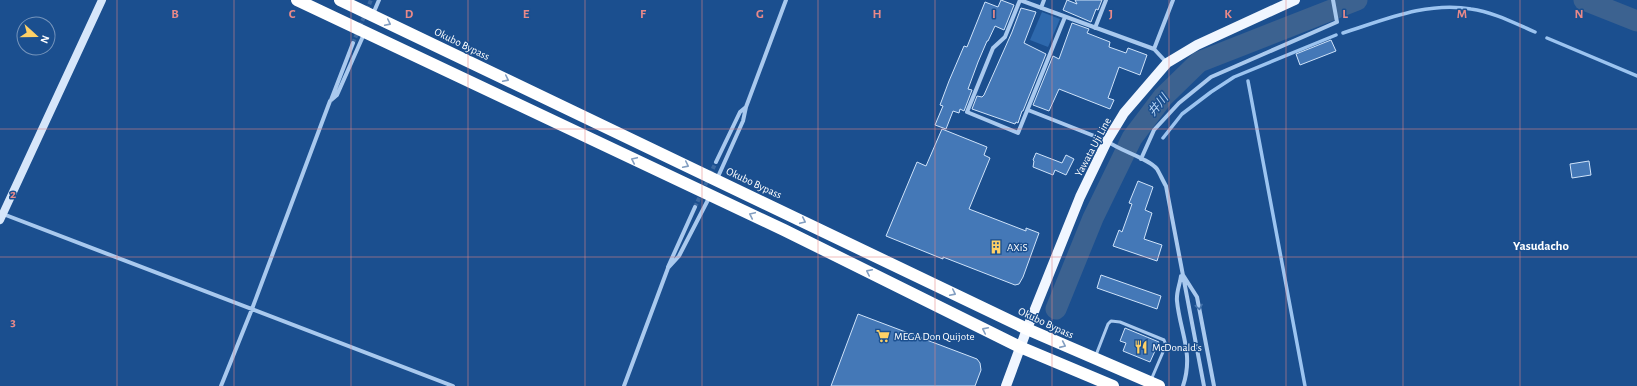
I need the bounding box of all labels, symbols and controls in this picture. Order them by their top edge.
text: B [171,8,179,21]
text: C [289,8,296,21]
text: D [405,8,414,21]
text: E [523,8,530,21]
text: F [640,8,647,21]
text: G [756,8,764,21]
text: H [872,8,882,21]
text: I [992,8,996,21]
text: J [1109,8,1113,21]
text: K [1224,8,1232,21]
text: L [1342,8,1348,21]
text: M [1457,8,1467,21]
text: N [1574,8,1584,21]
north arrow [16,16,56,56]
one-way arrow [384,18,392,26]
street label: Okubo Bypass [433,26,491,62]
text: N [38,34,51,45]
one-way arrow [501,74,509,82]
water label: 井川 [1145,90,1171,118]
street label: Yawata Uji Line [1073,116,1113,178]
one-way arrow [631,157,639,165]
one-way arrow [682,160,689,168]
street label: Okubo Bypass [725,165,783,201]
text: 2 [10,188,16,201]
one-way arrow [748,212,756,220]
one-way arrow [799,216,807,224]
building icon: AXiS [988,239,1004,255]
district label: Yasudacho [1513,240,1569,253]
place label: AXiS [1007,242,1028,253]
one-way arrow [865,269,873,277]
one-way arrow [949,288,957,296]
one-way arrow [1194,304,1203,311]
street label: Okubo Bypass [1017,305,1075,341]
text: 3 [10,316,16,329]
one-way arrow [982,327,989,335]
supermarket icon: MEGA Don Quijote [875,328,891,344]
place label: MEGA Don Quijote [894,331,975,342]
restaurant icon: McDonald's [1133,339,1149,355]
one-way arrow [1058,340,1066,348]
place label: McDonald's [1152,342,1202,353]

